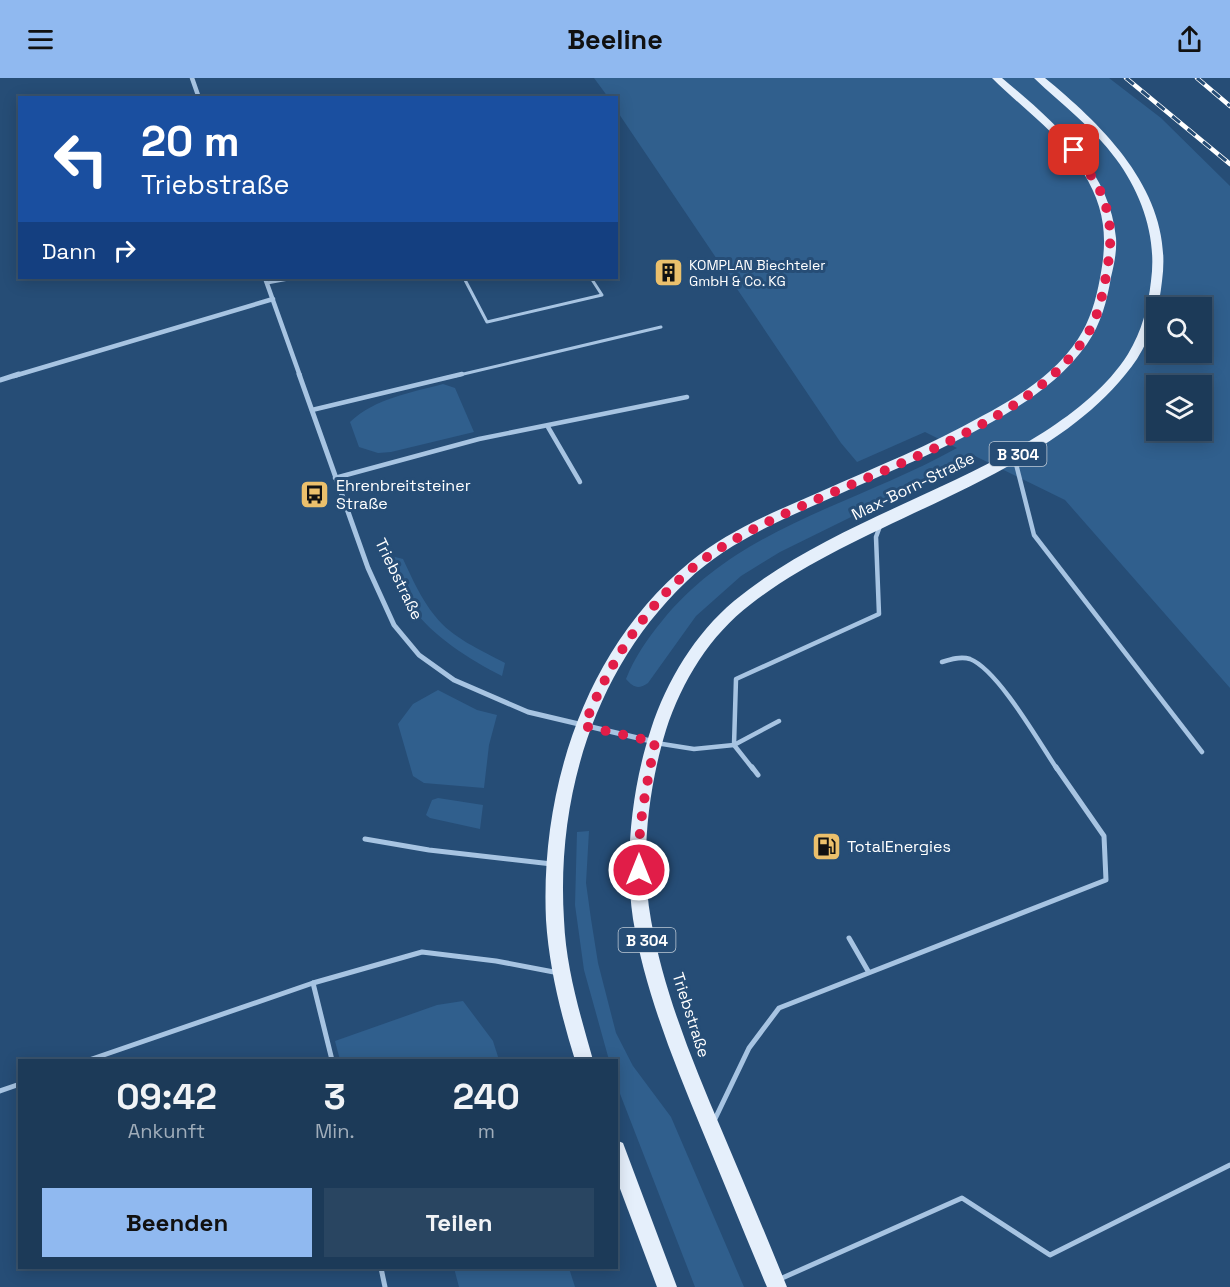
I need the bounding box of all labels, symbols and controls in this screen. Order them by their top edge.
text: Beeline [567,22,663,57]
icon: menu [24,23,57,56]
icon: share [1173,23,1206,56]
text: 20 m [141,115,240,168]
icon: left [42,120,120,198]
pin [1048,124,1099,175]
icon: arrive [1057,133,1090,166]
text: Triebstraße [141,167,290,202]
icon: right [108,234,141,267]
text: Dann [42,237,96,265]
place label: KOMPLAN Biechteler GmbH & Co. KG [689,256,826,290]
building icon: KOMPLAN Biechteler GmbH & Co. KG [652,257,684,289]
map controls [1146,297,1212,441]
button: search [1146,297,1212,363]
button: layers [1146,375,1212,441]
road number: B 304 [990,442,1046,466]
street label: Max-Born-Straße [848,447,978,525]
place label: Ehrenbreitsteiner Straße [336,475,471,514]
bus stop icon: Ehrenbreitsteiner Straße [299,478,331,510]
street label: Triebstraße [370,535,428,623]
fuel station icon: TotalEnergies [810,830,842,862]
place label: TotalEnergies [847,836,951,857]
position arrow [607,838,671,902]
road number: B 304 [618,928,676,952]
street label: Triebstraße [667,970,715,1060]
text: 09:42 [116,1074,217,1120]
text: 3 [324,1074,346,1120]
text: 240 [453,1074,520,1120]
text: Ankunft [128,1118,205,1144]
text: Min. [315,1118,355,1144]
text: m [478,1118,495,1144]
button: Beenden [42,1188,312,1257]
button: Teilen [324,1188,594,1257]

